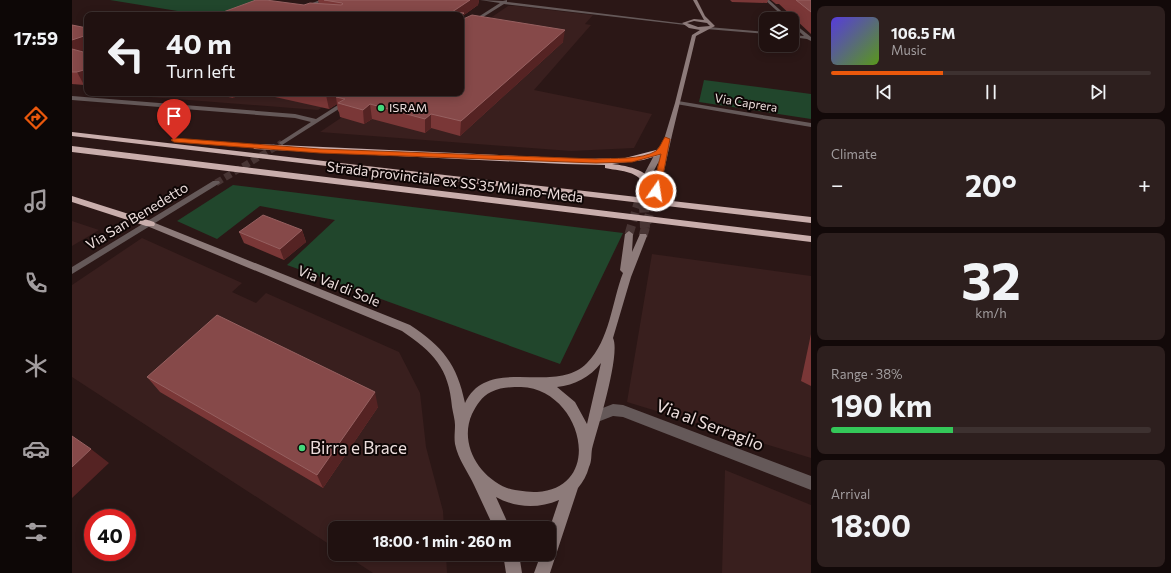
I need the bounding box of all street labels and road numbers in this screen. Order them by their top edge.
street label: Via Caprera [714,90,779,114]
street label: Strada provinciale ex SS 35 Milano-Meda [326,157,584,206]
street label: Via San Benedetto [82,178,191,253]
street label: Via Val di Sole [295,261,383,310]
street label: Via al Serraglio [653,394,767,455]

